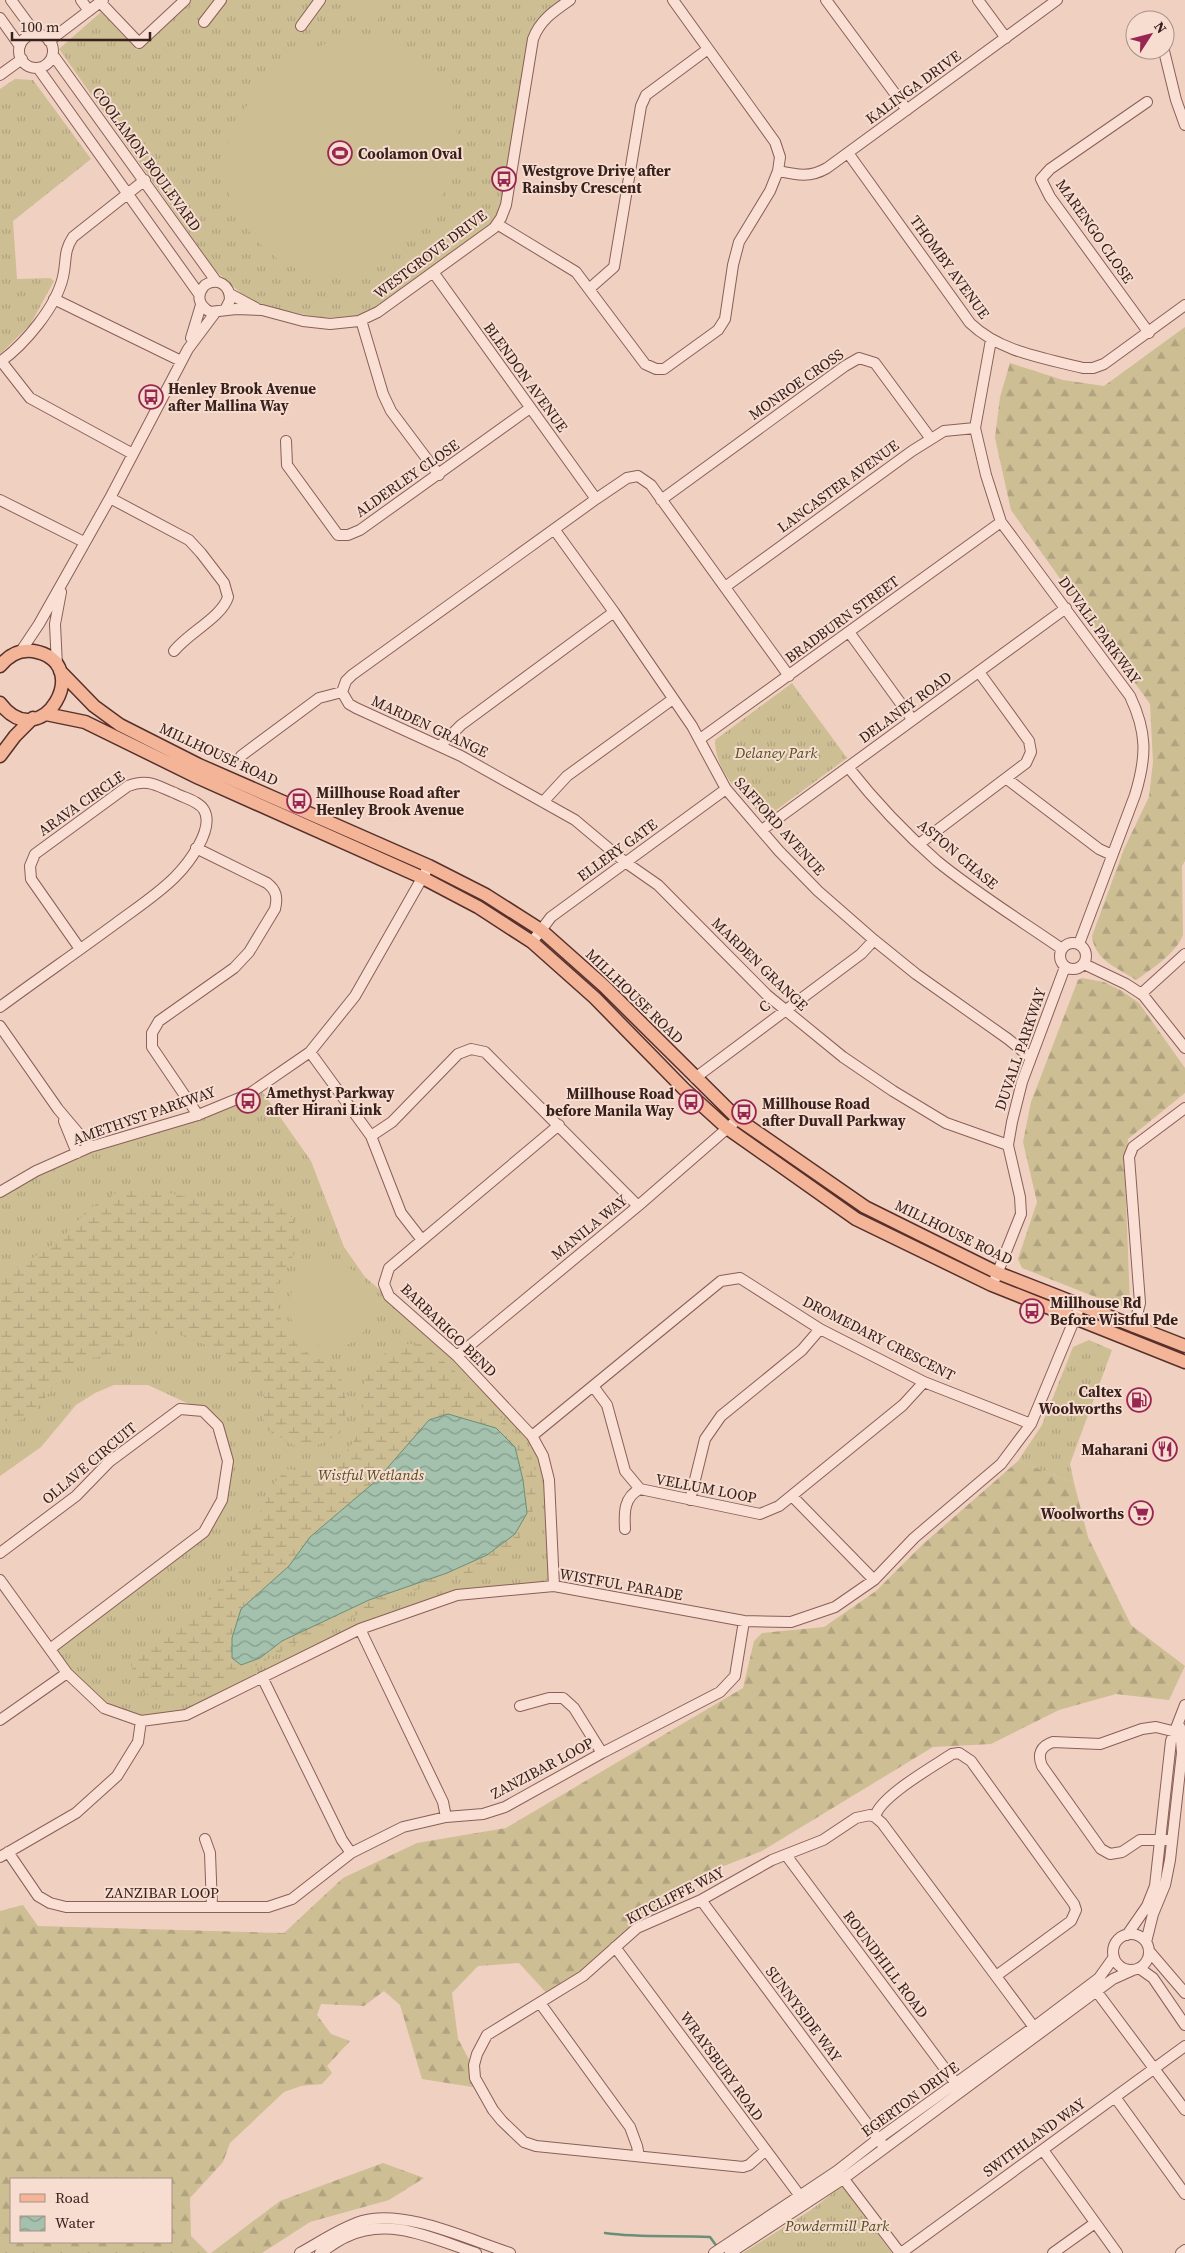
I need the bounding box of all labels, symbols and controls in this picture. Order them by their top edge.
scale bar [12,10,150,42]
north arrow [1125,10,1175,60]
text: 100 m [20,16,60,37]
text: N [1149,17,1172,37]
street label: KALINGA DRIVE [861,45,965,129]
street label: COOLAMON BOULEVARD [88,83,206,235]
sports icon: Coolamon Oval [327,140,353,166]
place label: Coolamon Oval [358,143,463,164]
place label: Westgrove Drive after Rainsby Crescent [522,160,671,198]
bus stop icon: Westgrove Drive after Rainsby Crescent [491,166,517,192]
street label: MARENGO CLOSE [1051,175,1139,287]
street label: WESTGROVE DRIVE [369,204,491,304]
street label: THOMBY AVENUE [905,211,995,323]
street label: BLENDON AVENUE [479,318,573,436]
street label: MONROE CROSS [744,343,848,425]
place label: Henley Brook Avenue after Mallina Way [168,378,316,416]
bus stop icon: Henley Brook Avenue after Mallina Way [138,384,164,410]
street label: ALDERLEY CLOSE [351,434,463,522]
street label: LANCASTER AVENUE [773,435,903,537]
street label: BRADBURN STREET [781,570,903,668]
street label: DUVALL PARKWAY [1054,572,1147,689]
street label: DELANEY ROAD [854,666,956,748]
street label: MARDEN GRANGE [368,690,492,762]
street label: MILLHOUSE ROAD [156,717,282,791]
park label: Delaney Park [734,742,818,763]
street label: ARAVA CIRCLE [33,765,129,841]
street label: SAFFORD AVENUE [730,772,830,880]
place label: Millhouse Road after Henley Brook Avenue [316,782,464,820]
bus stop icon: Millhouse Road after Henley Brook Avenue [286,788,312,814]
street label: ELLERY GATE [573,814,661,886]
street label: ASTON CHASE [913,814,1003,894]
street label: MARDEN GRANGE [707,912,813,1016]
street label: MILLHOUSE ROAD [581,944,689,1048]
street label: DUVALL PARKWAY [989,984,1051,1113]
street label: C [754,995,774,1017]
street label: AMETHYST PARKWAY [70,1080,219,1149]
place label: Amethyst Parkway after Hirani Link [266,1082,395,1120]
place label: Millhouse Road before Manila Way [546,1083,674,1121]
bus stop icon: Amethyst Parkway after Hirani Link [235,1088,261,1114]
bus stop icon: Millhouse Road before Manila Way [678,1089,704,1115]
place label: Millhouse Road after Duvall Parkway [762,1093,906,1131]
bus stop icon: Millhouse Road after Duvall Parkway [731,1099,757,1125]
street label: MANILA WAY [546,1189,632,1264]
street label: MILLHOUSE ROAD [892,1194,1016,1270]
street label: BARBARIGO BEND [396,1279,502,1381]
street label: DROMEDARY CRESCENT [799,1290,959,1386]
place label: Millhouse Rd Before Wistful Pde [1050,1292,1178,1330]
bus stop icon: Millhouse Rd Before Wistful Pde [1019,1298,1045,1324]
place label: Caltex Woolworths [1038,1381,1123,1419]
fuel station icon: Caltex Woolworths [1126,1387,1152,1413]
street label: OLLAVE CIRCUIT [37,1417,141,1509]
restaurant icon: Maharani [1152,1436,1178,1462]
place label: Maharani [1081,1439,1148,1460]
park label: Wistful Wetlands [318,1464,425,1485]
street label: VELLUM LOOP [654,1468,758,1508]
supermarket icon: Woolworths [1128,1500,1154,1526]
place label: Woolworths [1040,1503,1124,1524]
street label: WISTFUL PARADE [558,1563,684,1605]
street label: ZANZIBAR LOOP [487,1732,597,1804]
street label: KITCLIFFE WAY [622,1861,728,1929]
street label: ZANZIBAR LOOP [105,1882,219,1903]
street label: ROUNDHILL ROAD [838,1906,934,2022]
street label: SUNNYSIDE WAY [761,1962,847,2067]
street label: WRAYSBURY ROAD [675,2007,769,2125]
street label: EGERTON DRIVE [857,2056,963,2142]
street label: SWITHLAND WAY [978,2092,1090,2181]
legend [10,2178,172,2243]
text: Road [55,2187,89,2208]
text: Water [55,2212,96,2233]
park label: Powdermill Park [784,2215,890,2236]

